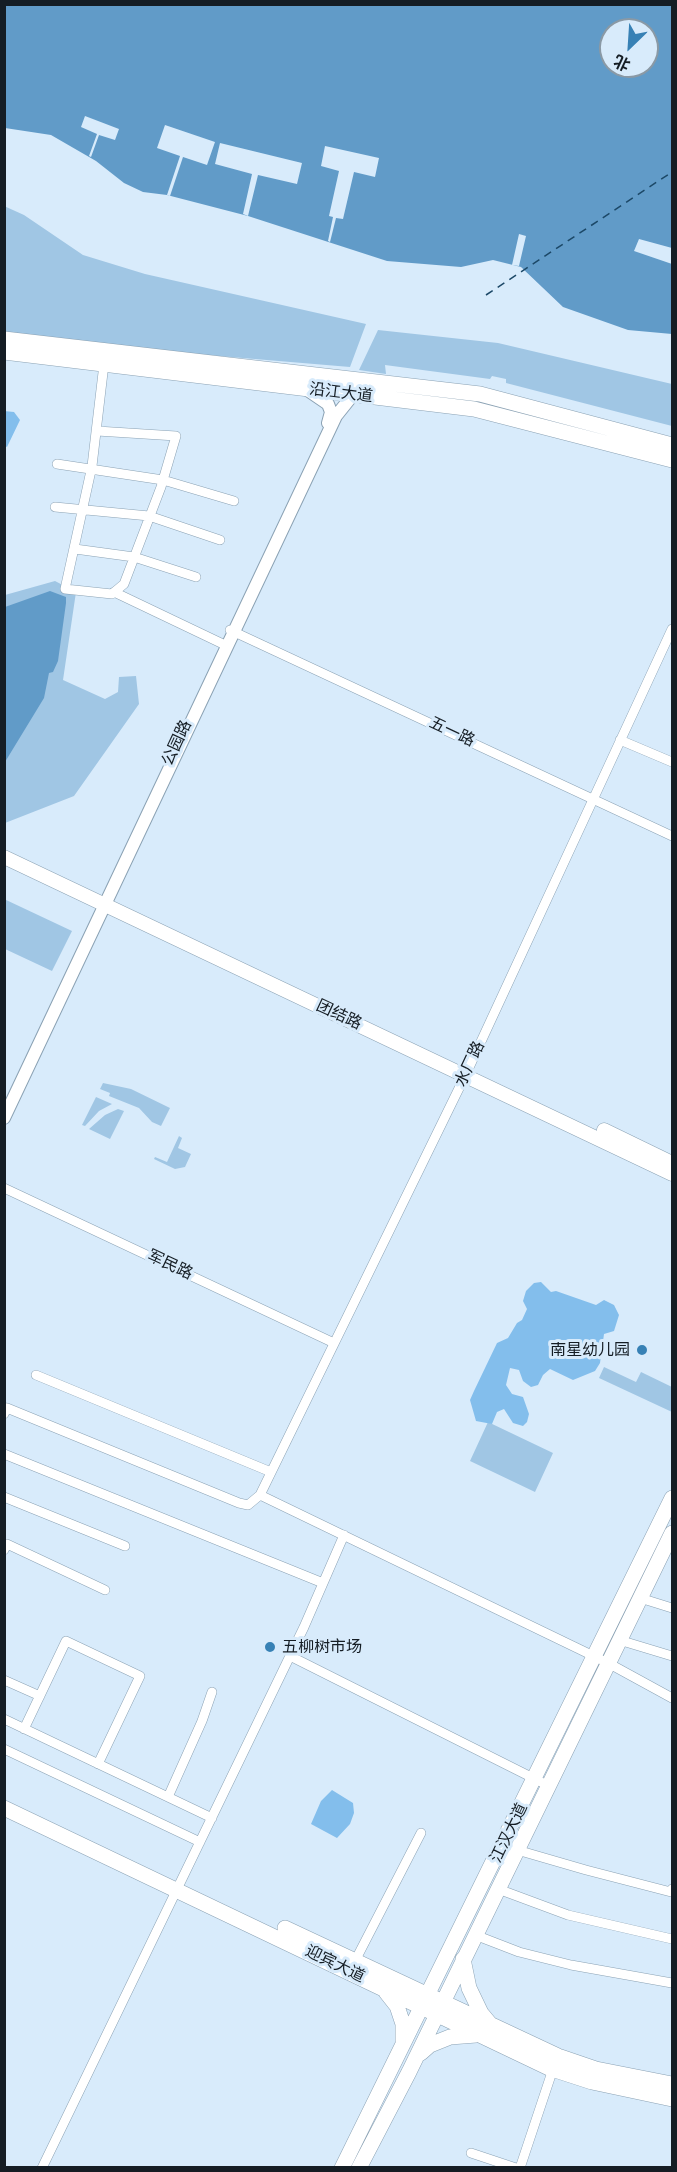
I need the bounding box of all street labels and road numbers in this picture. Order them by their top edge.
street label: 沿江大道 [308,380,374,406]
street label: 五一路 [426,713,478,751]
street label: 公园路 [158,717,196,769]
street label: 团结路 [313,996,365,1034]
street label: 水厂路 [451,1038,489,1090]
street label: 军民路 [144,1246,196,1284]
street label: 江汉大道 [486,1800,532,1866]
street label: 迎宾大道 [302,1941,368,1987]

